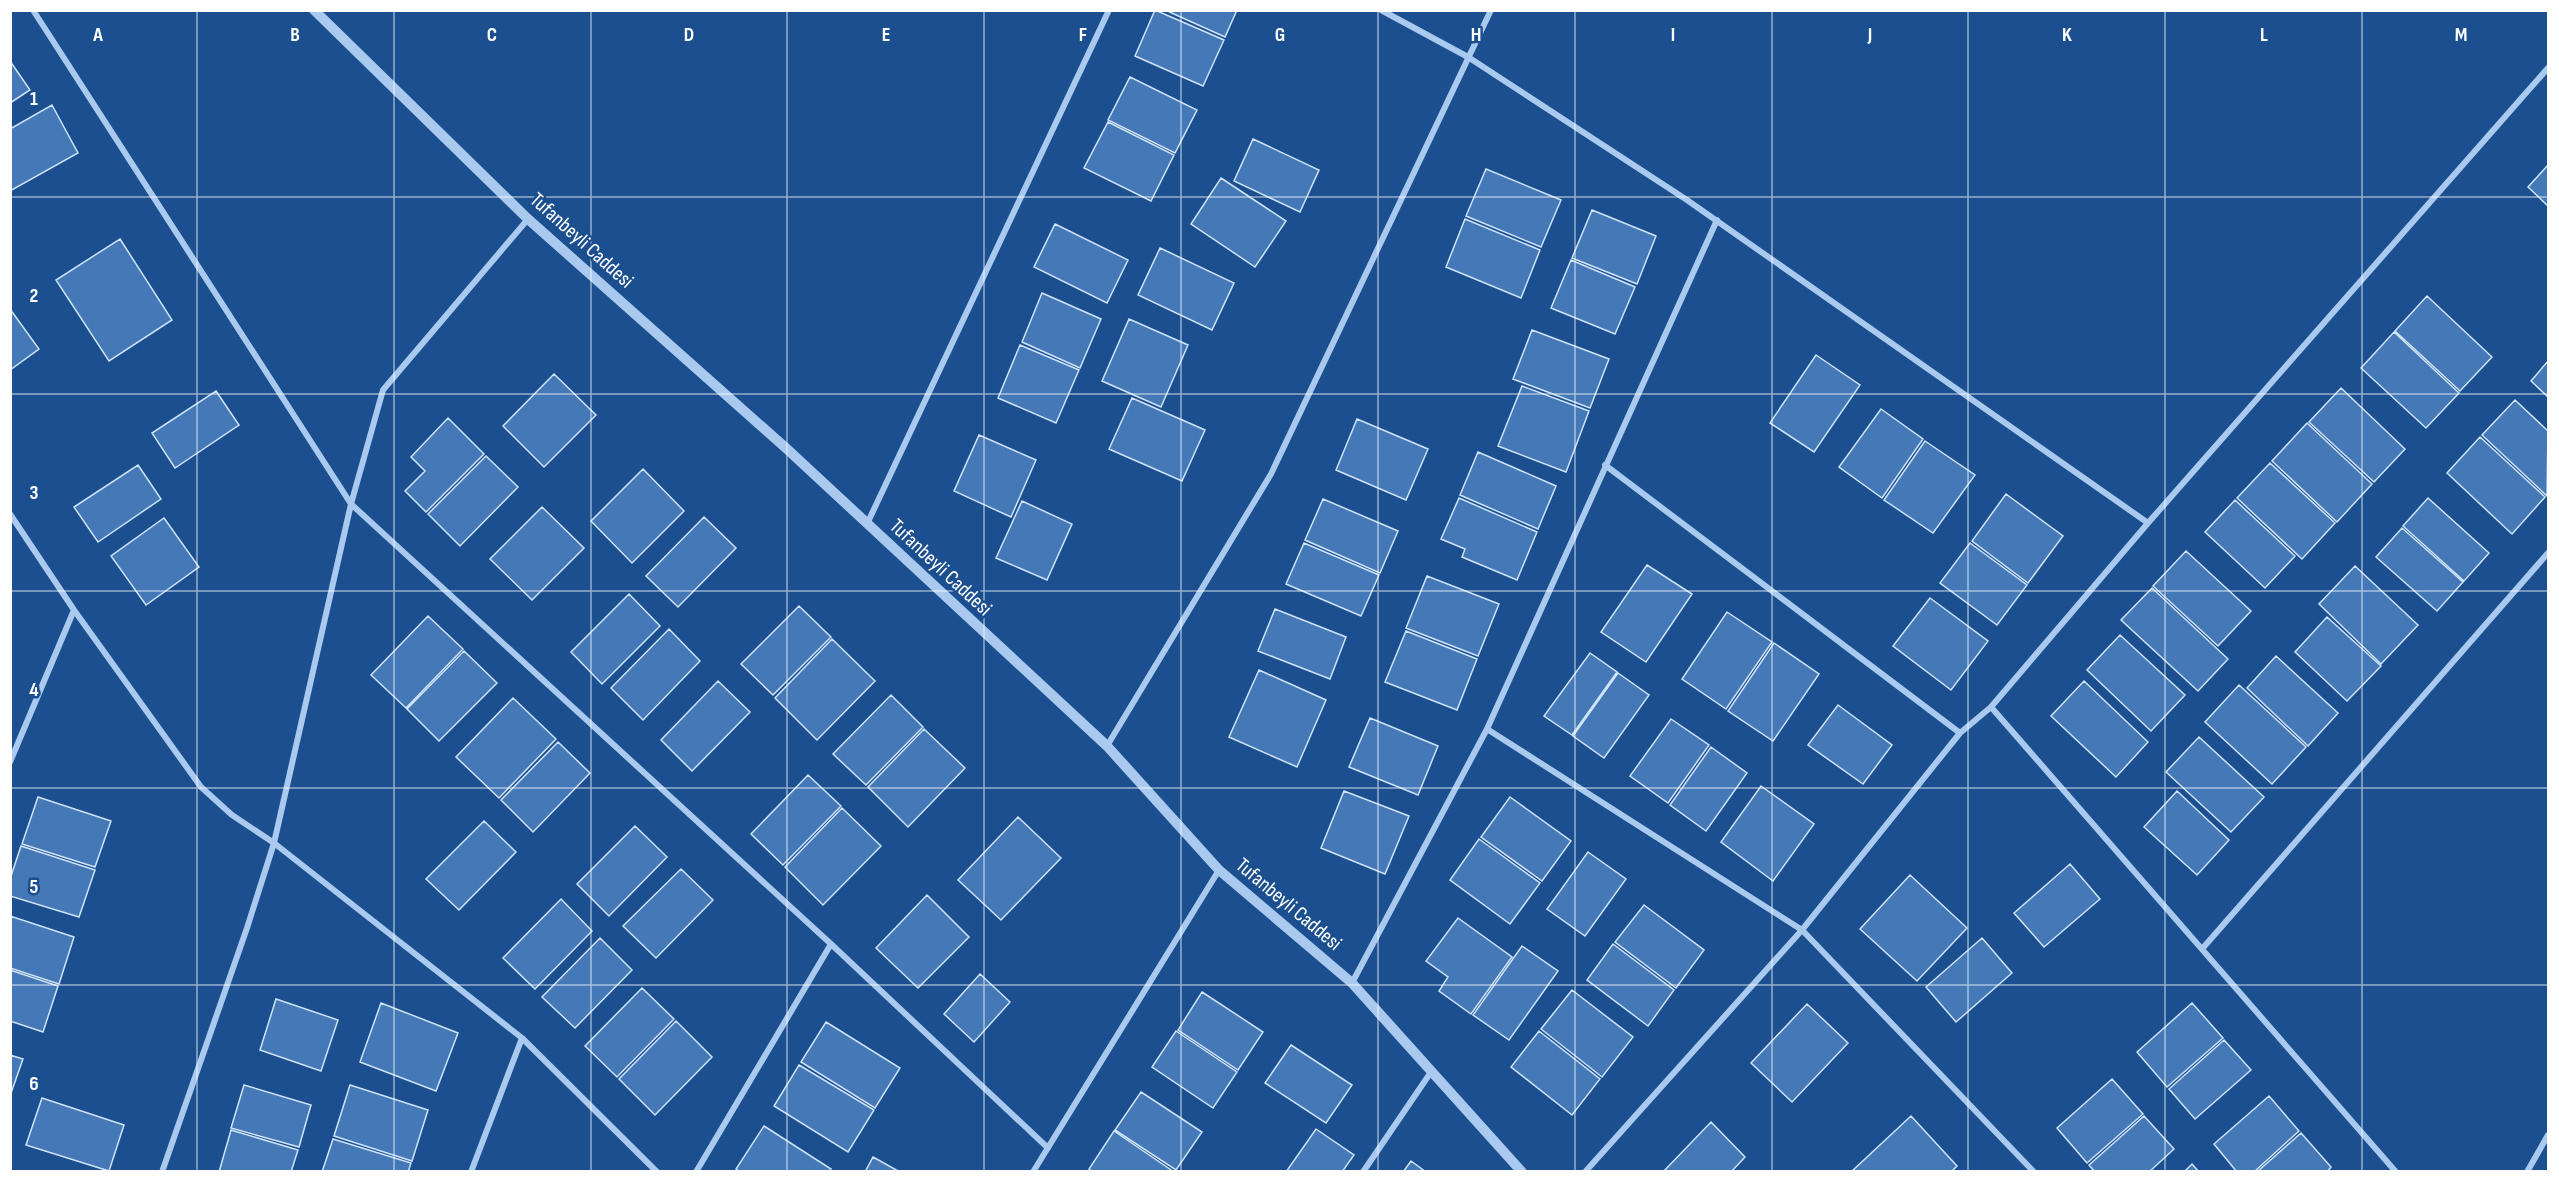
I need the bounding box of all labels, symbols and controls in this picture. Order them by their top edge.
text: A [92,23,103,47]
text: B [290,23,300,47]
text: C [487,23,497,47]
text: D [684,23,694,47]
text: E [882,23,890,47]
text: F [1079,23,1087,47]
text: G [1275,23,1285,47]
text: H [1471,23,1481,47]
text: I [1671,23,1675,47]
text: J [1867,23,1872,47]
text: K [2062,23,2072,47]
text: L [2260,23,2268,47]
text: M [2455,23,2467,47]
text: 1 [30,87,38,111]
street label: Tufanbeyli Caddesi [525,187,639,293]
text: 2 [30,284,38,308]
text: 3 [30,481,39,505]
street label: Tufanbeyli Caddesi [884,514,997,621]
text: 4 [29,678,39,702]
street label: Tufanbeyli Caddesi [1231,853,1347,956]
text: 5 [30,875,39,899]
text: 6 [29,1072,39,1096]

